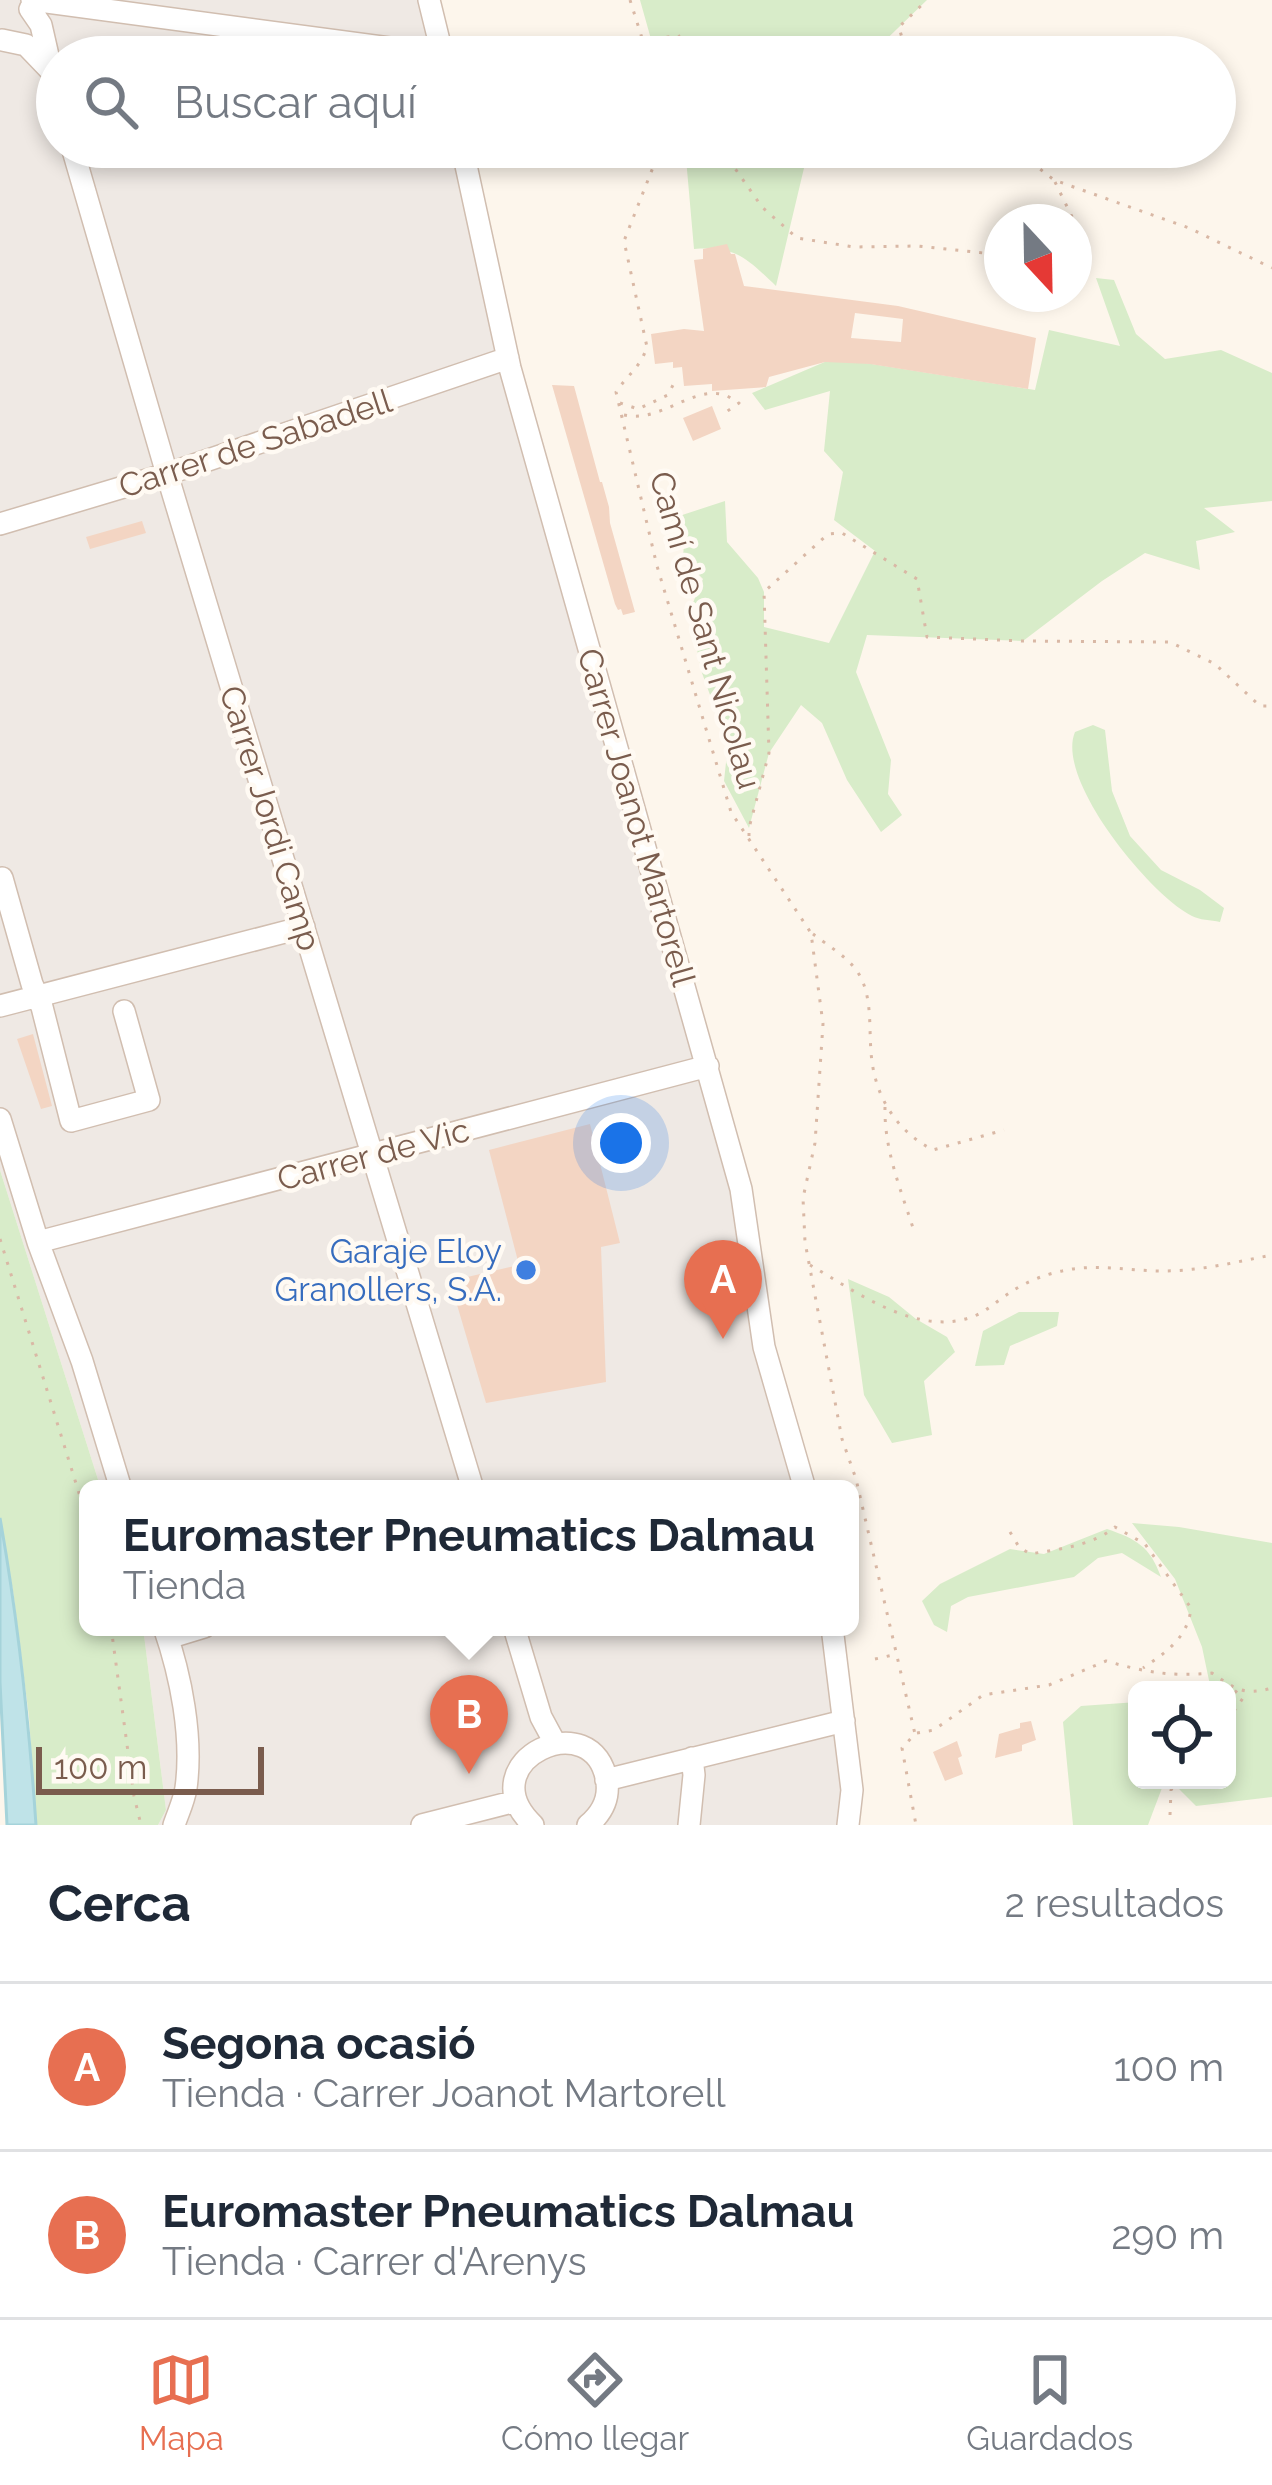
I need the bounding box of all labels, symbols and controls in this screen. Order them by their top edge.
search box [36,36,1236,168]
icon: search [78,69,144,135]
text: Buscar aquí [174,76,417,129]
north arrow [984,204,1092,312]
street label: Carrer de Sabadell [114,381,397,506]
street label: Camí de Sant Nicolau [642,467,770,793]
street label: Carrer Joanot Martorell [570,644,704,991]
street label: Carrer Jordi Camp [212,681,329,955]
street label: Carrer de Vic [273,1110,473,1199]
your location [591,1113,651,1173]
place label: Garaje Eloy Granollers, S.A. [275,1232,502,1309]
pin: A [684,1240,762,1339]
marker: Garaje Eloy Granollers, S.A. [513,1257,539,1283]
popup [79,1480,859,1636]
text: Euromaster Pneumatics Dalmau [123,1509,815,1562]
text: Tienda [123,1562,246,1608]
pin: B [430,1675,508,1774]
map controls [1128,1681,1236,1789]
button: locate [1128,1681,1236,1789]
scale bar [36,1741,264,1794]
text: 100 m [54,1748,147,1787]
text: Cerca [48,1873,191,1933]
text: 2 resultados [1005,1880,1224,1926]
text: Segona ocasió [162,2017,476,2070]
text: A [74,2044,100,2090]
text: 100 m [1114,2044,1224,2090]
text: Tienda · Carrer Joanot Martorell [162,2070,726,2116]
text: Euromaster Pneumatics Dalmau [162,2185,854,2238]
text: B [74,2212,100,2258]
text: 290 m [1111,2212,1224,2258]
text: Tienda · Carrer d'Arenys [162,2238,587,2284]
tab: Mapa [139,2347,224,2458]
tab: Cómo llegar [501,2347,689,2458]
tab: Guardados [966,2347,1133,2458]

